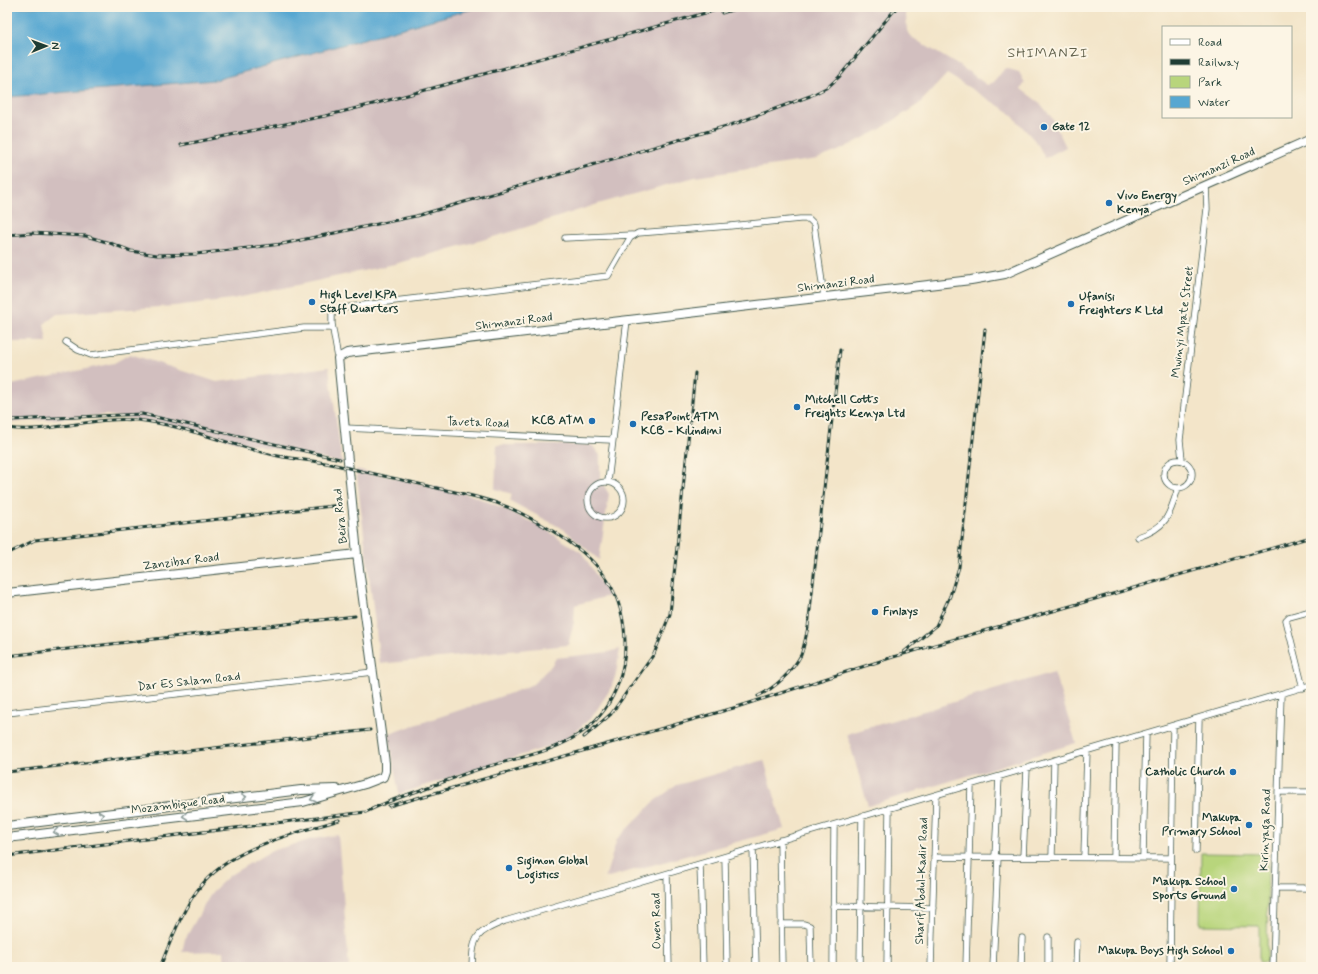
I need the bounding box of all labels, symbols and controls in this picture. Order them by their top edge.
north arrow [26,26,66,66]
legend [1162,26,1292,118]
text: Road [1198,35,1222,51]
text: N [48,42,62,50]
district label: SHIMANZI [1008,44,1088,62]
text: Railway [1198,55,1240,71]
text: Park [1198,75,1222,91]
text: Water [1198,95,1230,111]
place label: Gate 12 [1052,119,1090,135]
marker: Gate 12 [1039,122,1049,132]
street label: Shimanzi Road [1180,144,1258,190]
place label: Vivo Energy Kenya [1117,188,1177,218]
marker: Vivo Energy Kenya [1104,198,1114,208]
street label: Mwinyi Mpate Street [1168,265,1198,379]
street label: Shimanzi Road [796,271,876,297]
place label: High Level KPA Staff Quarters [320,287,399,317]
place label: Ufanisi Freighters K Ltd [1079,289,1163,319]
marker: High Level KPA Staff Quarters [307,297,317,307]
marker: Ufanisi Freighters K Ltd [1066,299,1076,309]
street label: Shimanzi Road [474,309,554,335]
place label: Mitchell Cotts Freights Kenya Ltd [805,392,905,422]
marker: Mitchell Cotts Freights Kenya Ltd [792,402,802,412]
place label: PesaPoint ATM KCB - Kilindini [641,409,722,439]
place label: KCB ATM [532,413,584,429]
street label: Taveta Road [446,414,510,432]
marker: KCB ATM [587,416,597,426]
marker: PesaPoint ATM KCB - Kilindini [628,419,638,429]
street label: Beira Road [330,488,352,544]
street label: Zanzibar Road [142,549,220,575]
place label: Finlays [883,604,919,620]
marker: Finlays [870,607,880,617]
street label: Dar Es Salam Road [137,669,241,695]
place label: Catholic Church [1145,764,1225,780]
marker: Catholic Church [1228,767,1238,777]
street label: Kirinyaga Road [1257,789,1276,871]
street label: Mozambique Road [130,791,226,819]
one-way arrow [241,793,247,802]
one-way arrow [310,794,317,803]
one-way arrow [98,810,104,819]
place label: Makupa Primary School [1162,810,1242,840]
one-way arrow [182,811,188,820]
street label: Sharif Abdul-Kadir Road [912,817,932,945]
marker: Makupa Primary School [1244,820,1254,830]
one-way arrow [53,827,59,836]
place label: Siginon Global Logistics [517,853,588,884]
marker: Siginon Global Logistics [504,863,514,873]
place label: Makupa School Sports Ground [1152,874,1226,904]
marker: Makupa School Sports Ground [1229,884,1239,894]
street label: Owen Road [649,893,665,949]
place label: Makupa Boys High School [1098,943,1223,960]
marker: Makupa Boys High School [1226,946,1236,956]

